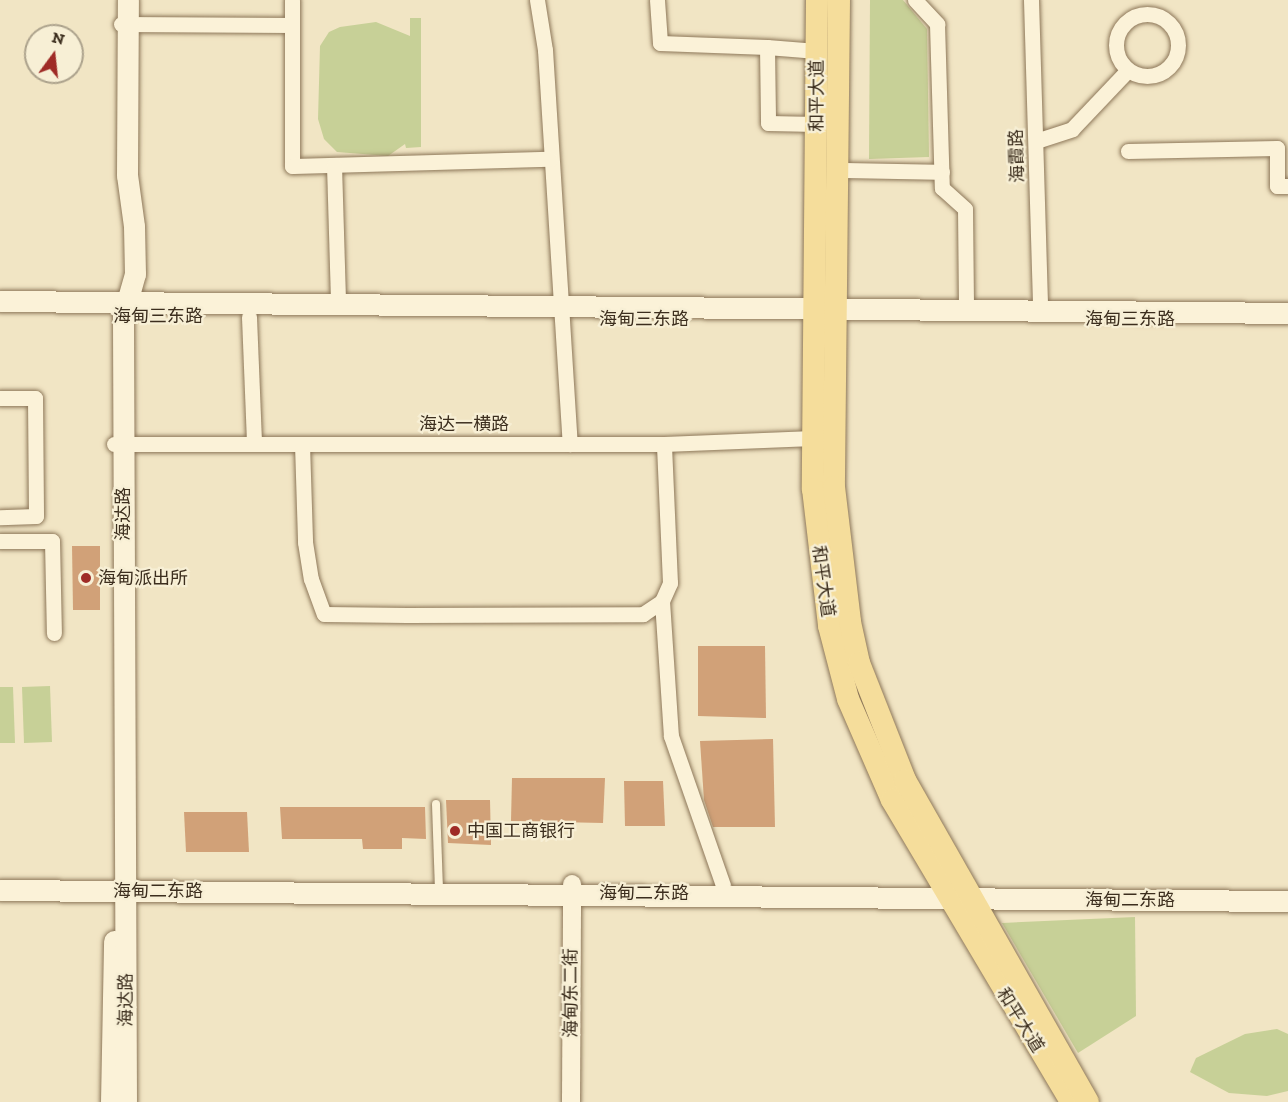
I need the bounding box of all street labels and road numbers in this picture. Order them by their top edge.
street label: 和平大道 [806,60,828,132]
street label: 海霞路 [1005,129,1029,183]
street label: 海甸三东路 [113,305,203,327]
street label: 海甸三东路 [599,308,689,330]
street label: 海甸三东路 [1085,308,1175,330]
street label: 海达一横路 [419,413,509,435]
street label: 海达路 [112,487,134,541]
street label: 和平大道 [807,544,839,618]
street label: 海甸二东路 [113,880,203,902]
street label: 海甸二东路 [599,882,689,904]
street label: 海甸二东路 [1085,889,1175,911]
street label: 海甸东二街 [560,948,582,1038]
street label: 海达路 [115,973,137,1027]
street label: 和平大道 [992,984,1048,1056]

